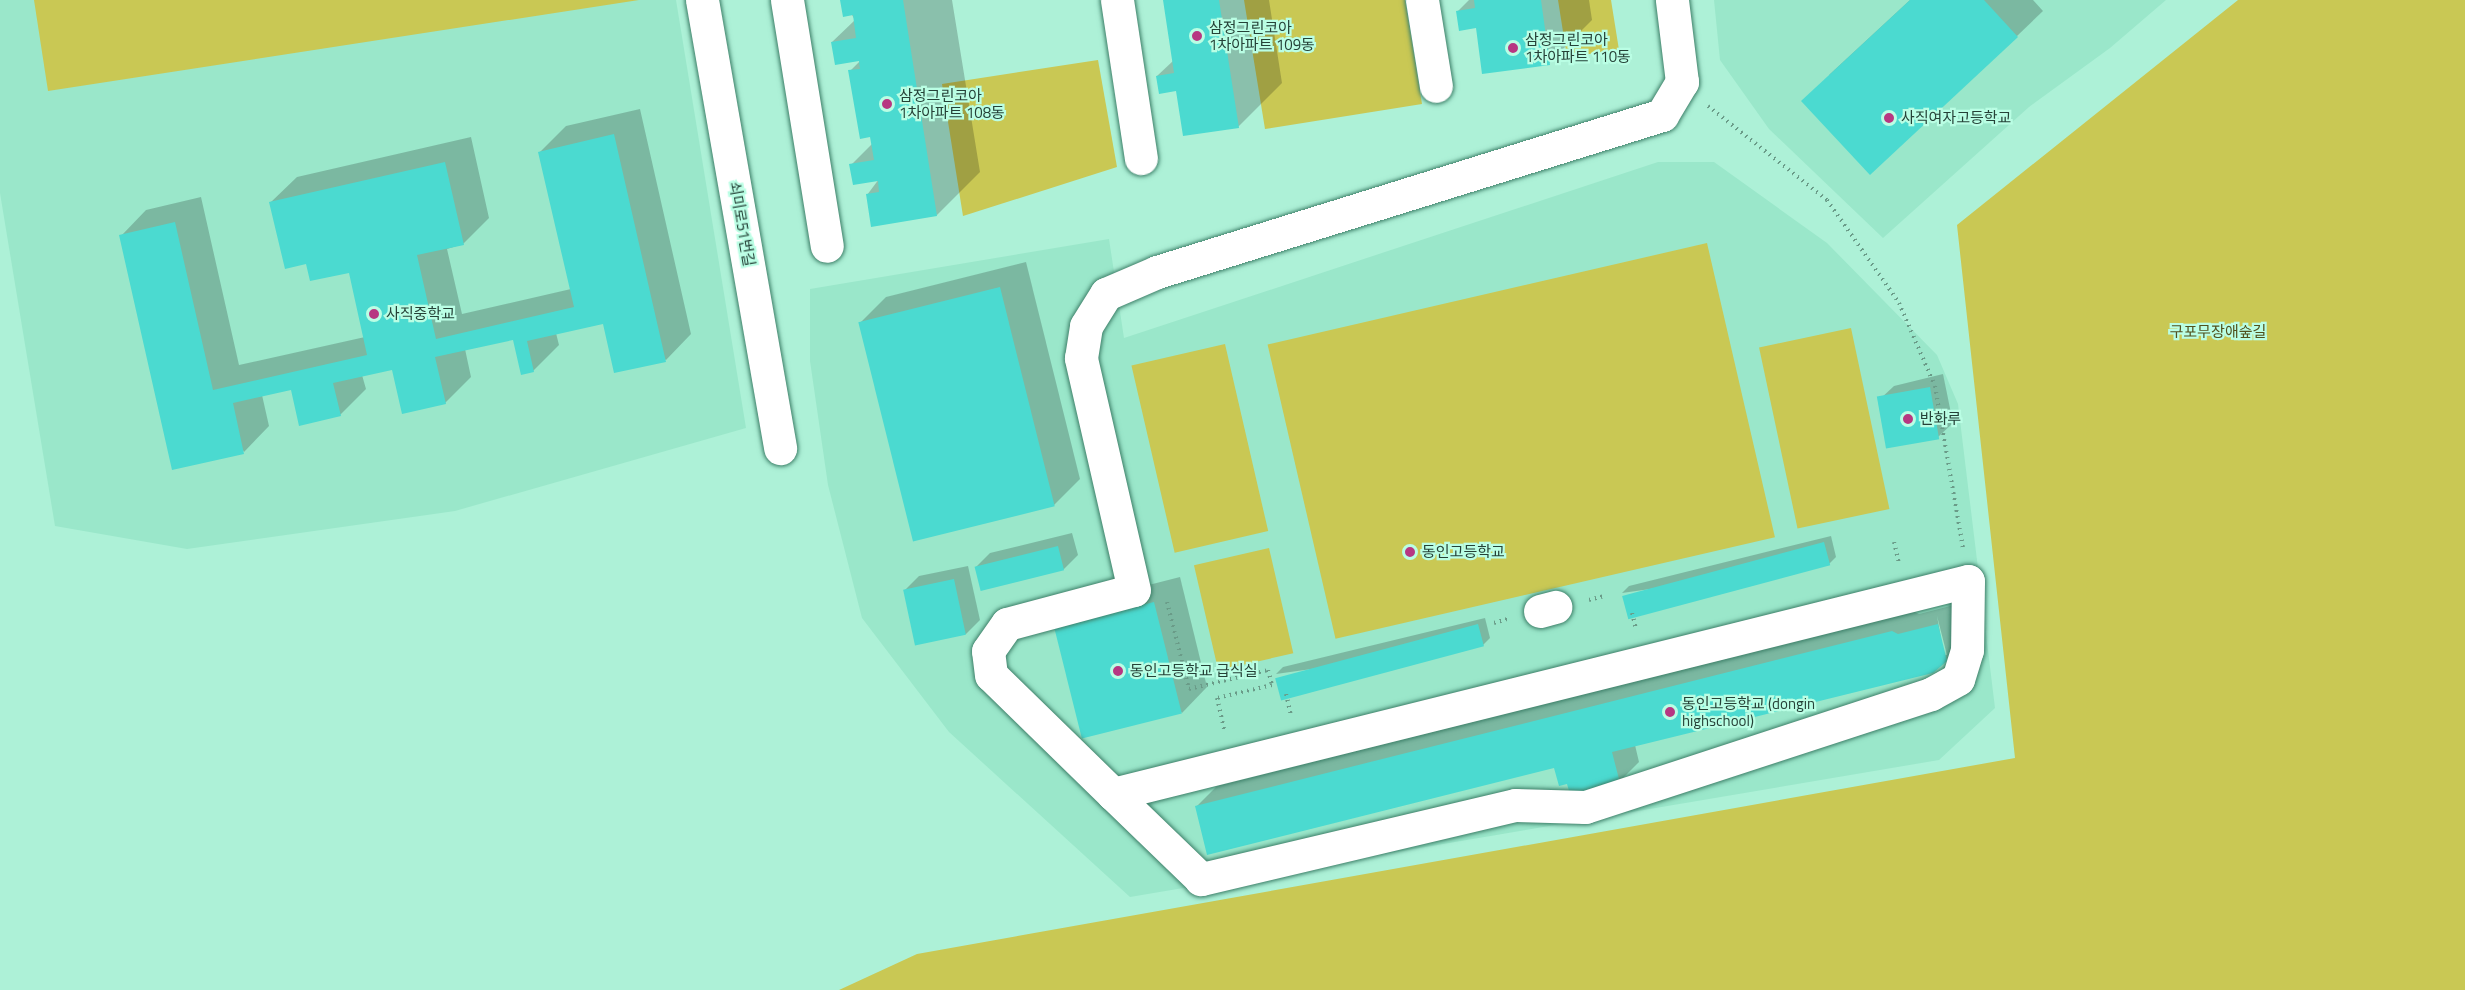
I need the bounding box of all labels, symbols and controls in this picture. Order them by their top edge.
place label: 삼정그린코아 1차아파트 109동 [1209,18,1315,53]
marker: 삼정그린코아 1차아파트 109동 [1190,29,1204,43]
place label: 삼정그린코아 1차아파트 110동 [1525,30,1631,65]
marker: 삼정그린코아 1차아파트 110동 [1506,41,1520,55]
place label: 삼정그린코아 1차아파트 108동 [899,86,1005,121]
marker: 삼정그린코아 1차아파트 108동 [880,97,894,111]
place label: 사직여자고등학교 [1901,109,2011,127]
marker: 사직여자고등학교 [1882,111,1896,125]
street label: 쇠미로51번길 [726,180,758,268]
place label: 사직중학교 [386,305,455,323]
marker: 사직중학교 [367,307,381,321]
park label: 구포무장애숲길 [2170,323,2266,341]
place label: 반화루 [1920,410,1961,428]
marker: 반화루 [1901,412,1915,426]
place label: 동인고등학교 [1422,543,1505,561]
marker: 동인고등학교 [1403,545,1417,559]
place label: 동인고등학교 급식실 [1130,662,1257,680]
marker: 동인고등학교 급식실 [1111,664,1125,678]
place label: 동인고등학교 (dongin highschool) [1682,694,1815,729]
marker: 동인고등학교 (dongin highschool) [1663,705,1677,719]

